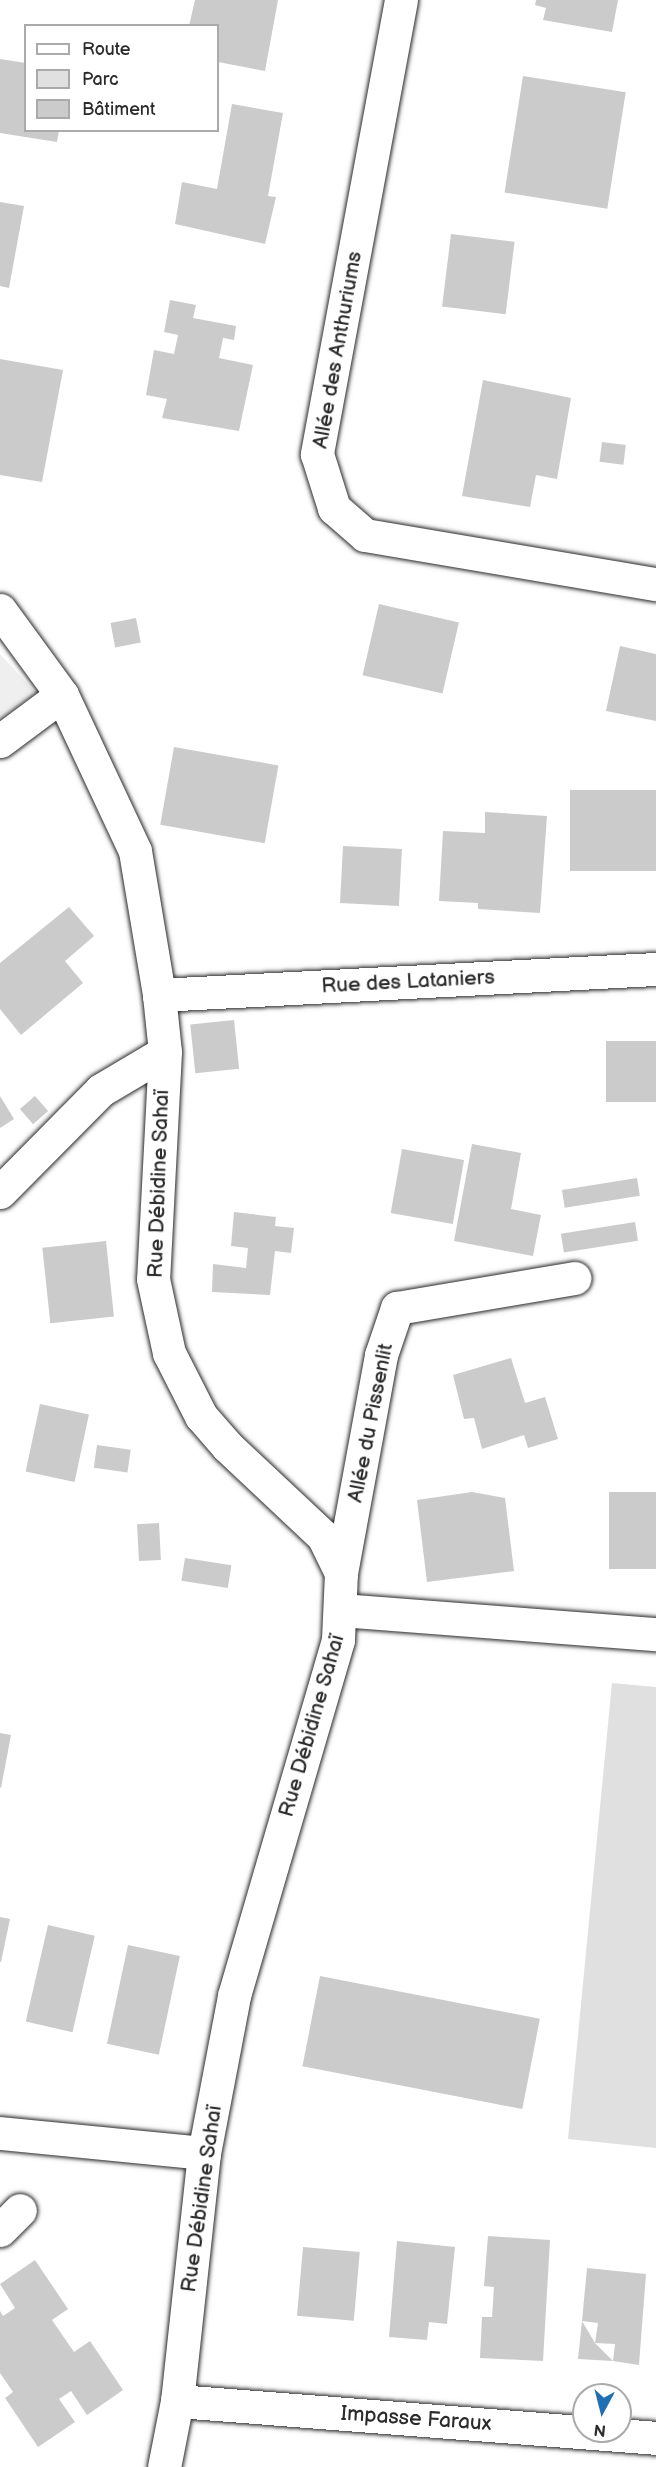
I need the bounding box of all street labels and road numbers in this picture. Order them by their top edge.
street label: Allée des Anthuriums [308,250,368,450]
street label: Rue des Lataniers [321,965,495,999]
street label: Rue Débidine Sahaï [143,1089,175,1279]
street label: Allée du Pissenlit [343,1341,399,1505]
street label: Rue Débidine Sahaï [274,1632,350,1820]
street label: Rue Débidine Sahaï [176,2104,228,2294]
street label: Impasse Faraux [340,2401,492,2437]

